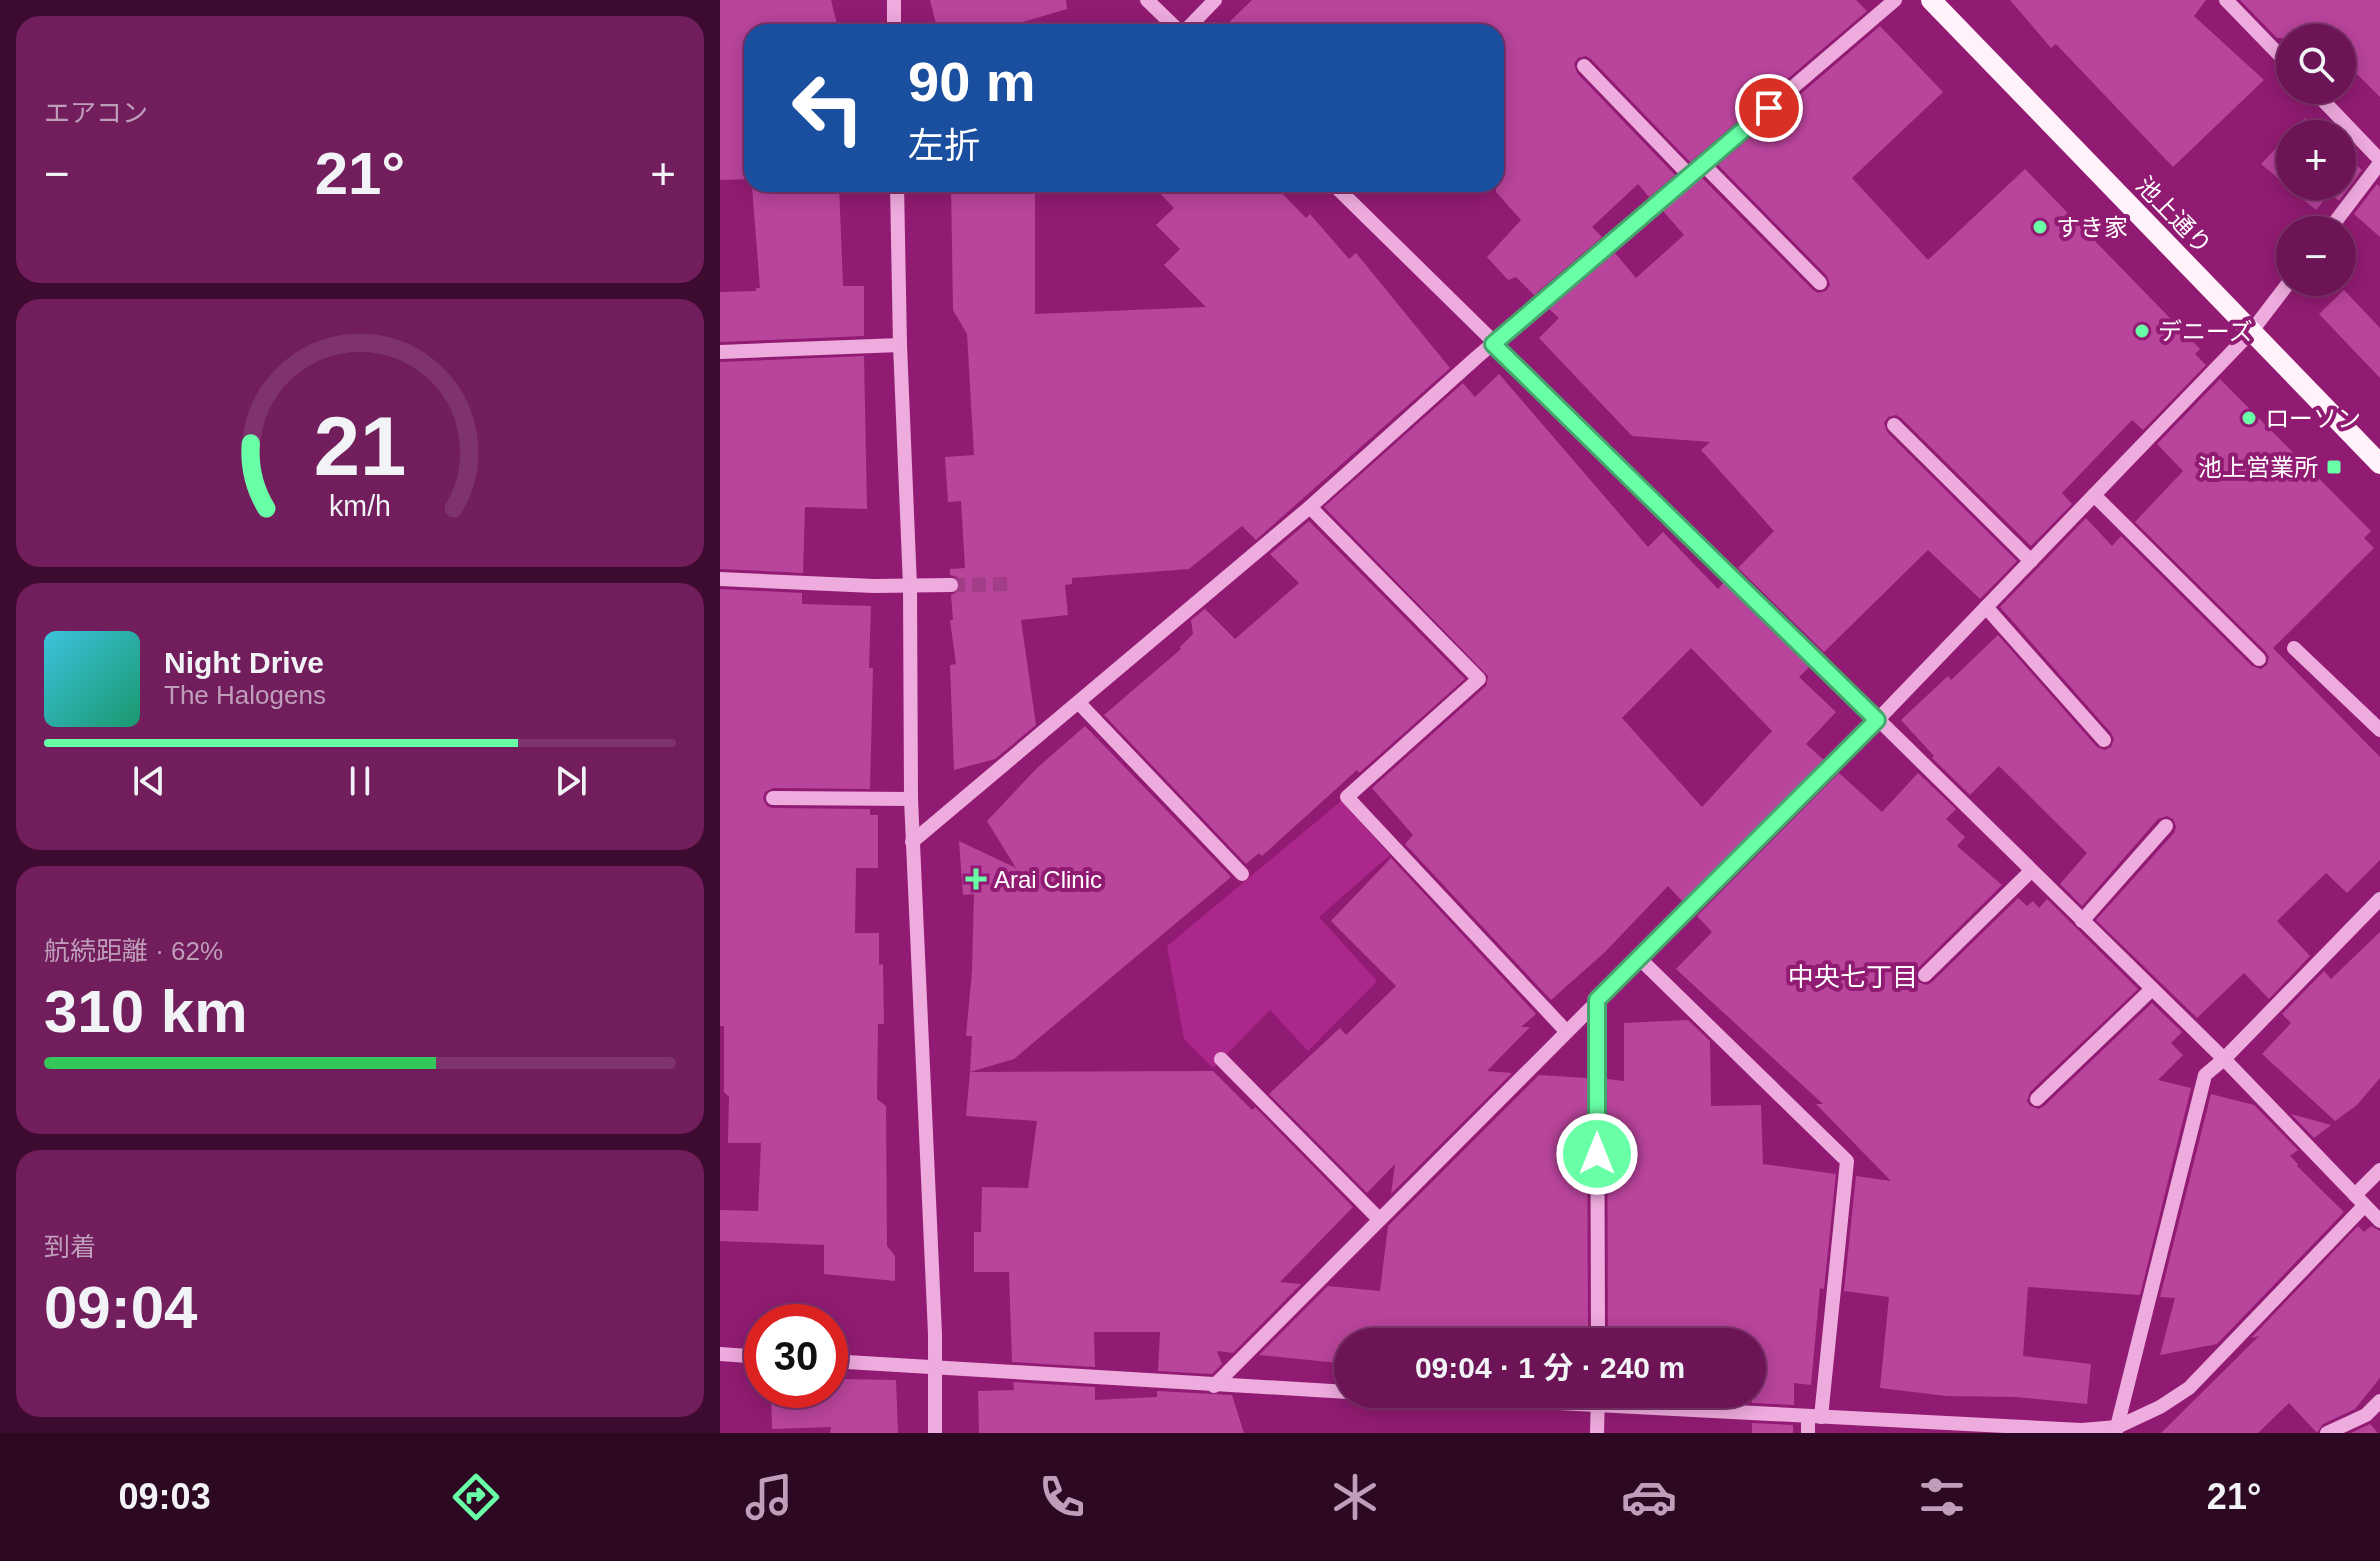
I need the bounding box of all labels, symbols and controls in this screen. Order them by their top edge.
map controls [2276,24,2356,296]
button: search [2276,24,2356,104]
text: 90 m [908,50,1036,113]
icon: left [776,56,880,160]
pin [1735,74,1803,142]
icon: arrive [1747,86,1791,130]
text: エアコン [44,98,148,128]
button: + [2276,120,2356,200]
text: 左折 [908,125,980,166]
text: 21° [315,140,405,207]
text: − [44,149,70,198]
text: + [650,149,676,198]
street label: 池上通り [2131,171,2217,259]
place label: すき家 [2056,214,2128,241]
button: − [2276,216,2356,296]
marker: すき家 [2031,218,2049,236]
place label: デニーズ [2158,318,2253,345]
marker: デニーズ [2133,322,2151,340]
text: 21 [314,400,406,493]
place label: ローソン [2265,405,2361,432]
marker: ローソン [2240,409,2258,427]
place label: 池上営業所 [2198,454,2318,481]
marker: 池上営業所 [2325,458,2343,476]
text: km/h [329,490,391,522]
text: Night Drive [164,646,324,679]
text: The Halogens [164,680,326,710]
icon: previous [127,759,171,803]
icon: pause [338,759,382,803]
icon: next [549,759,593,803]
place label: Arai Clinic [994,866,1102,893]
marker: Arai Clinic [965,868,987,890]
text: 航続距離 · 62% [44,936,223,966]
district label: 中央七丁目 [1788,962,1918,992]
text: 310 km [44,978,248,1045]
position arrow [1555,1112,1639,1196]
text: 到着 [44,1232,96,1262]
text: 09:04 [44,1274,197,1341]
speed limit sign: 30 [744,1304,848,1408]
text: 09:04 · 1 分 · 240 m [1415,1351,1685,1384]
icon: directions [448,1469,504,1525]
icon: music [741,1469,797,1525]
icon: phone [1034,1469,1090,1525]
icon: climate [1327,1469,1383,1525]
icon: car [1621,1469,1677,1525]
icon: filters [1914,1469,1970,1525]
text: 09:03 [119,1476,211,1517]
text: 21° [2207,1476,2261,1517]

